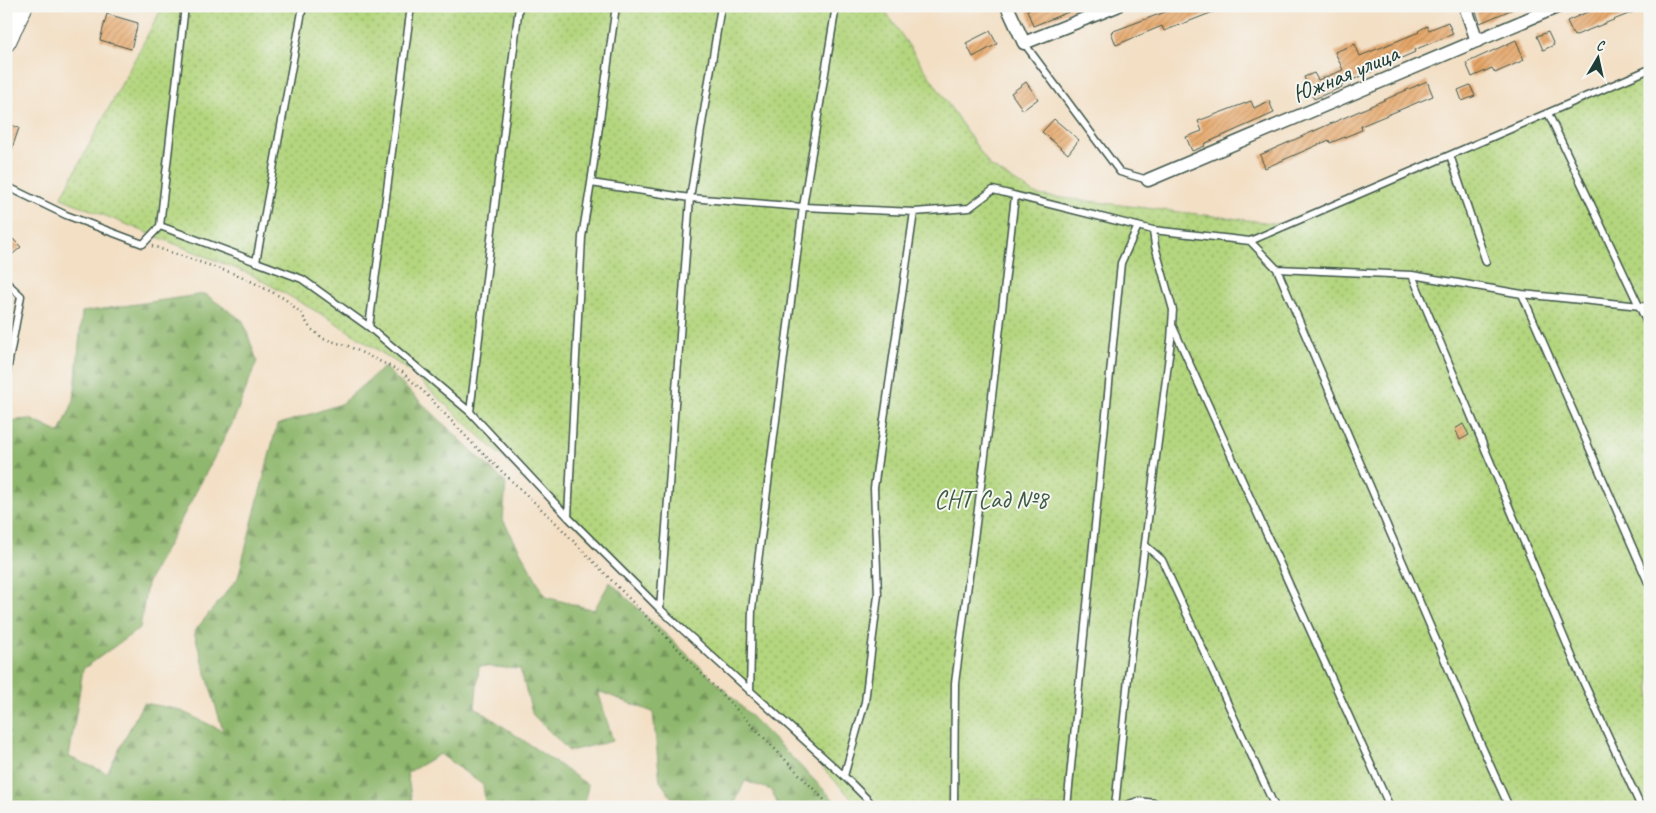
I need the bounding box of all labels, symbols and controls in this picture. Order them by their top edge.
north arrow [1574,32,1624,82]
street label: Южная улица [1287,36,1405,111]
text: С [1595,37,1607,55]
park label: СНТ Сад №8 [934,484,1050,516]

